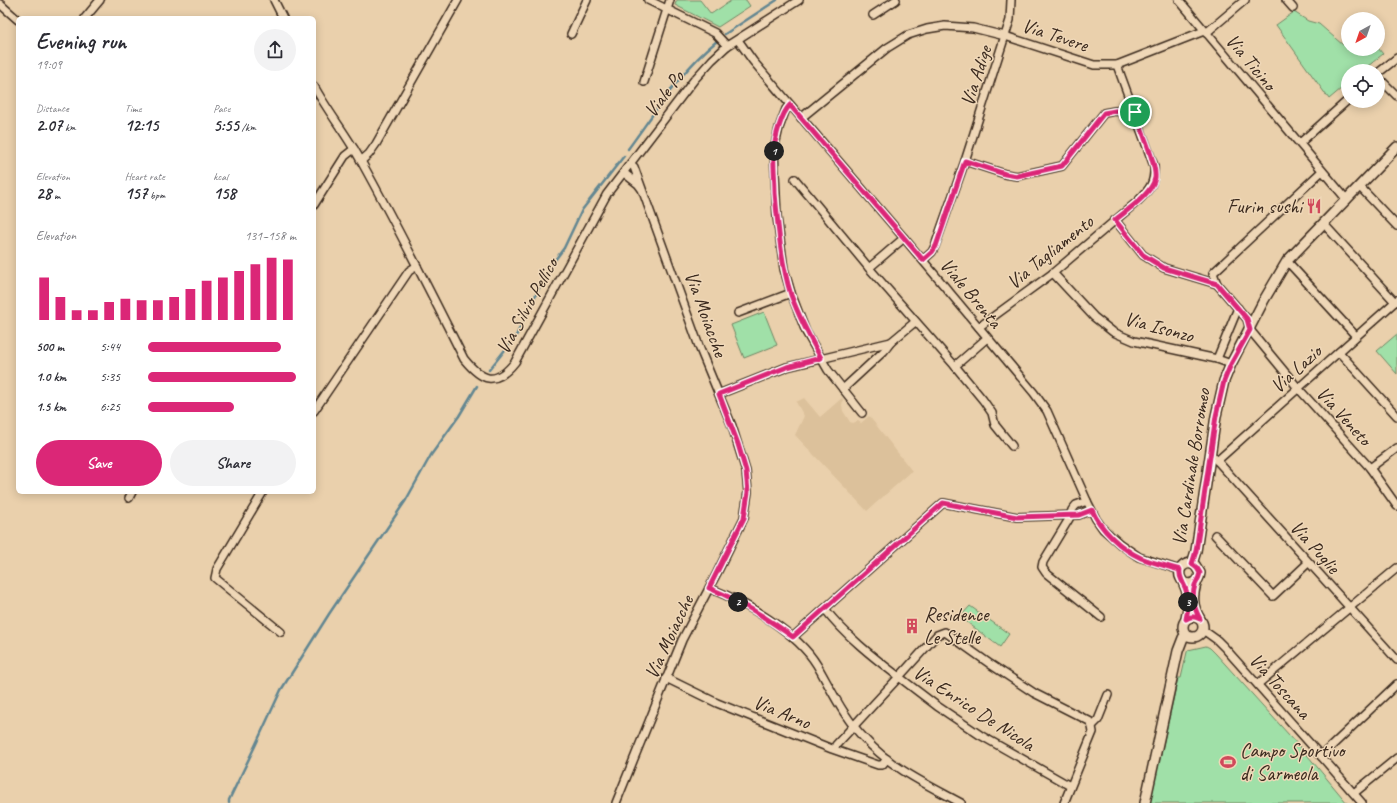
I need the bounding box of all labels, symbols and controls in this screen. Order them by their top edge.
north arrow [1341,12,1385,56]
map controls [1341,12,1385,108]
street label: Via Tevere [1019,13,1093,58]
text: Evening run [36,28,126,56]
button: share [254,29,296,71]
street label: Via Ticino [1220,29,1283,97]
street label: Via Adige [955,41,998,109]
text: 19:09 [36,57,62,73]
button: locate [1341,64,1385,108]
street label: Viale Po [638,65,690,122]
pin [1118,95,1152,129]
text: Distance [36,101,69,115]
text: Time [125,101,142,115]
text: Pace [213,101,230,115]
icon: arrive [1124,101,1146,123]
text: 2.07 [36,115,62,136]
text: 12:15 [125,115,158,136]
text: 5:55 [213,115,239,136]
text: km [62,120,76,134]
text: /km [239,120,256,134]
pin: 1 [764,141,784,161]
text: 1 [772,144,776,158]
text: Elevation [36,169,70,183]
text: Heart rate [125,169,165,183]
text: kcal [213,169,228,183]
text: 28 [36,183,51,204]
text: 157 [125,183,147,204]
text: 158 [213,183,236,204]
text: m [51,188,60,202]
text: bpm [147,188,165,202]
place label: Furin sushi [1227,194,1304,219]
restaurant icon: Furin sushi [1305,197,1323,215]
street label: Via Tagliamento [1002,209,1099,295]
text: Elevation [36,228,76,244]
text: 131–158 m [245,228,296,244]
street label: Via Silvio Pellico [490,252,565,358]
street label: Viale Brenta [934,253,1009,335]
street label: Via Moiacche [679,268,734,362]
street label: Via Isonzo [1122,306,1197,348]
street label: Via Lazio [1265,338,1328,399]
text: 500 m [36,339,64,355]
text: 5:44 [100,339,120,355]
text: 1.0 km [36,369,66,385]
text: 5:35 [100,369,120,385]
street label: Via Veneto [1311,381,1378,452]
street label: Via Cardinale Borromeo [1166,386,1216,547]
text: 1.5 km [36,399,66,415]
text: 6:25 [100,399,120,415]
button: Save [36,440,162,486]
button: Share [170,440,296,486]
street label: Via Puglie [1285,515,1346,580]
street label: Via Moiacche [639,590,700,683]
pin: 2 [728,592,748,612]
pin: 3 [1178,592,1198,612]
text: 2 [736,595,740,609]
text: 3 [1186,595,1190,609]
place label: Residence Le Stelle [924,602,990,650]
building icon: Residence Le Stelle [903,617,921,635]
street label: Via Toscana [1244,648,1318,726]
street label: Via Enrico De Nicola [909,659,1041,758]
street label: Via Arno [750,689,815,735]
place label: Campo Sportivo di Sarmeola [1240,738,1346,786]
sports icon: Campo Sportivo di Sarmeola [1219,753,1237,771]

